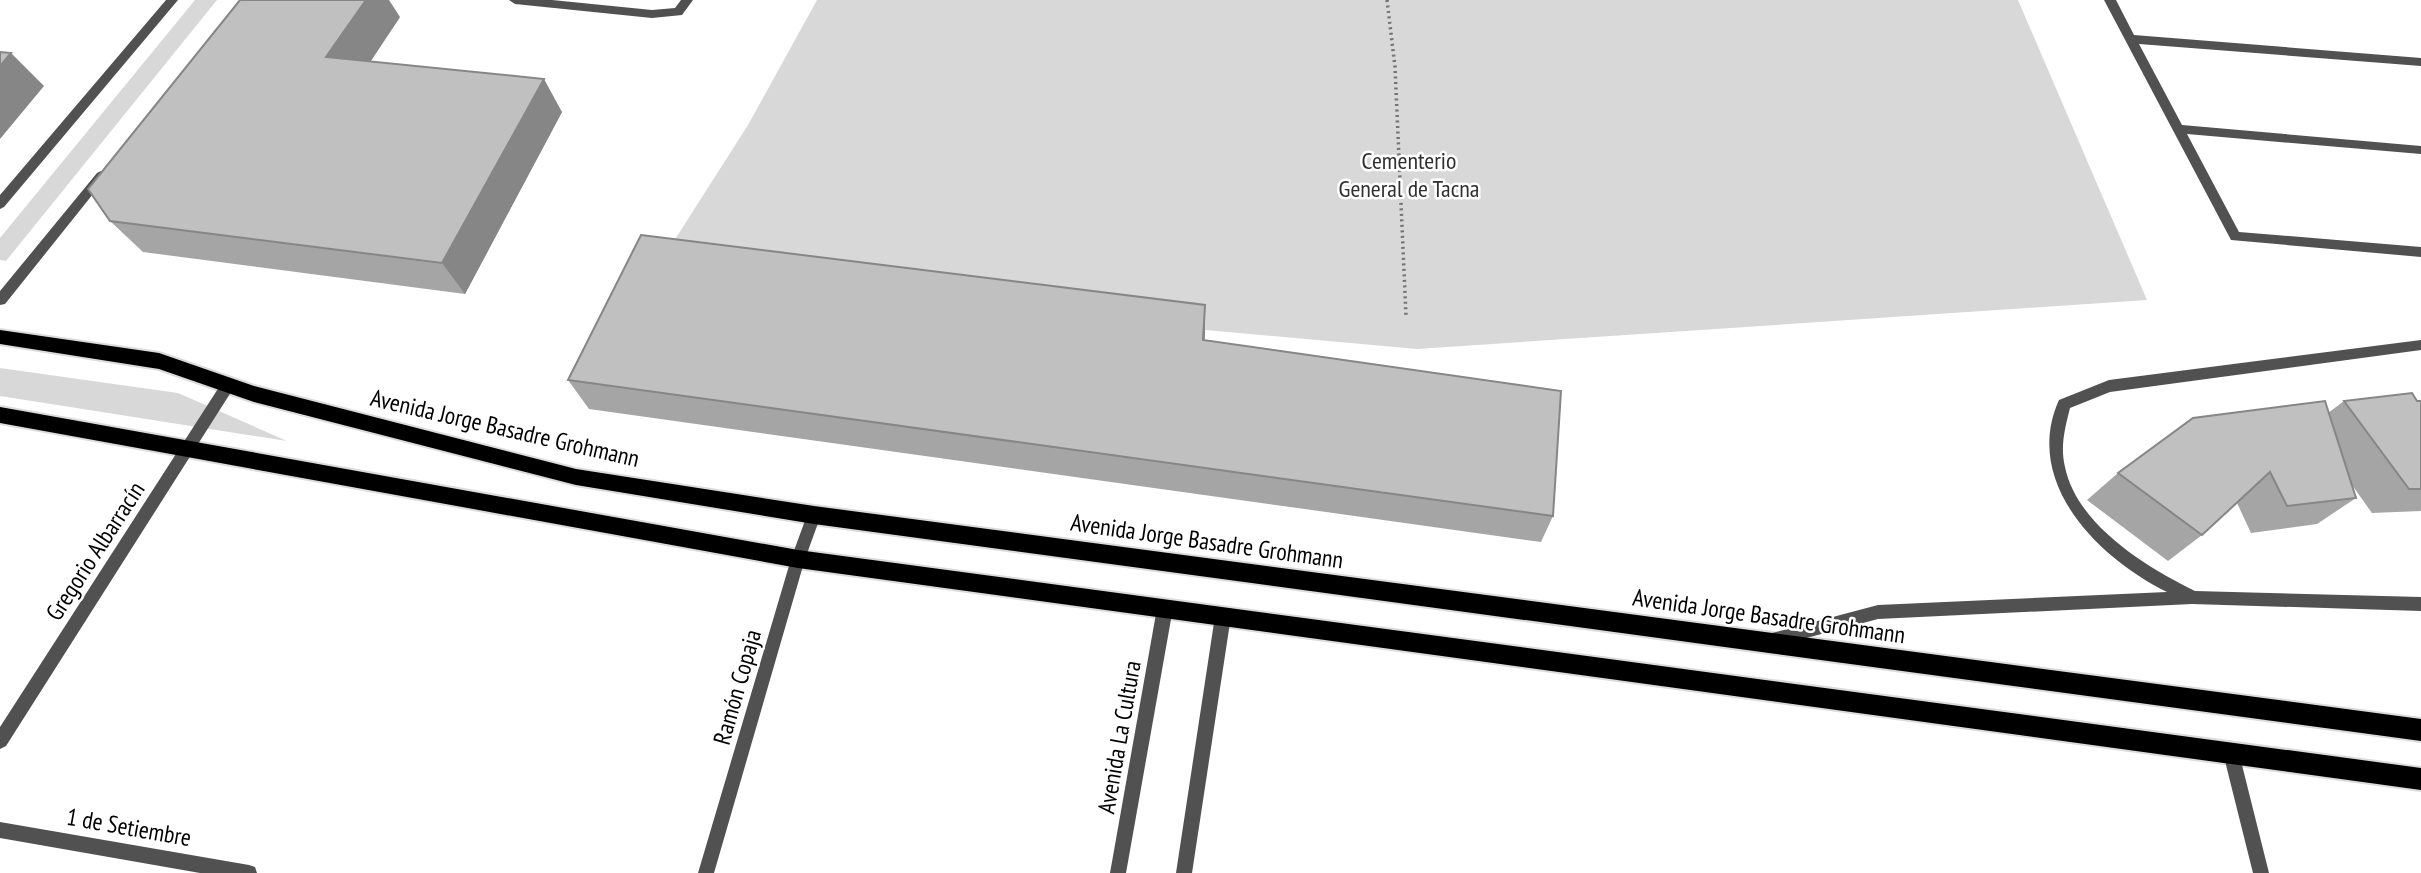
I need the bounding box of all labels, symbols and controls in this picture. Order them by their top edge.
park label: Cementerio General de Tacna [1339,145,1479,204]
street label: Avenida Jorge Basadre Grohmann [368,382,642,474]
street label: Gregorio Albarracín [39,476,151,626]
street label: Avenida Jorge Basadre Grohmann [1069,507,1345,575]
street label: Avenida Jorge Basadre Grohmann [1631,582,1907,650]
street label: Ramón Copaja [706,626,768,748]
street label: Avenida La Cultura [1090,658,1148,816]
street label: 1 de Setiembre [64,801,194,853]

